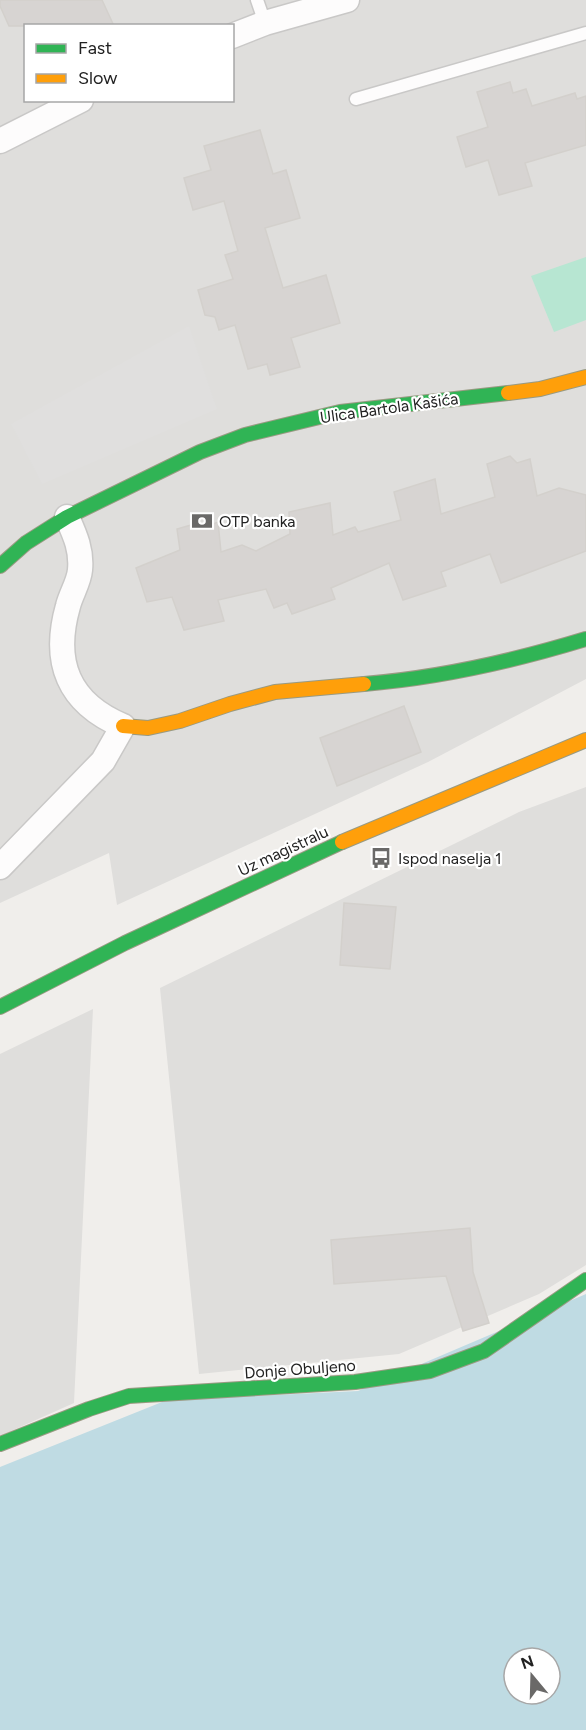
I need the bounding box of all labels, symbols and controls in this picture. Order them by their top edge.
legend [24,24,234,102]
text: Fast [78,37,112,59]
text: Slow [78,67,117,89]
street label: Ulica Bartola Kašića [319,389,459,427]
bank icon: OTP banka [190,509,214,533]
place label: OTP banka [219,512,296,531]
street label: Uz magistralu [235,822,331,880]
bus stop icon: Ispod naselja 1 [369,846,393,870]
place label: Ispod naselja 1 [398,849,502,868]
street label: Donje Obuljeno [244,1356,356,1382]
north arrow [502,1646,562,1706]
text: N [518,1651,536,1673]

